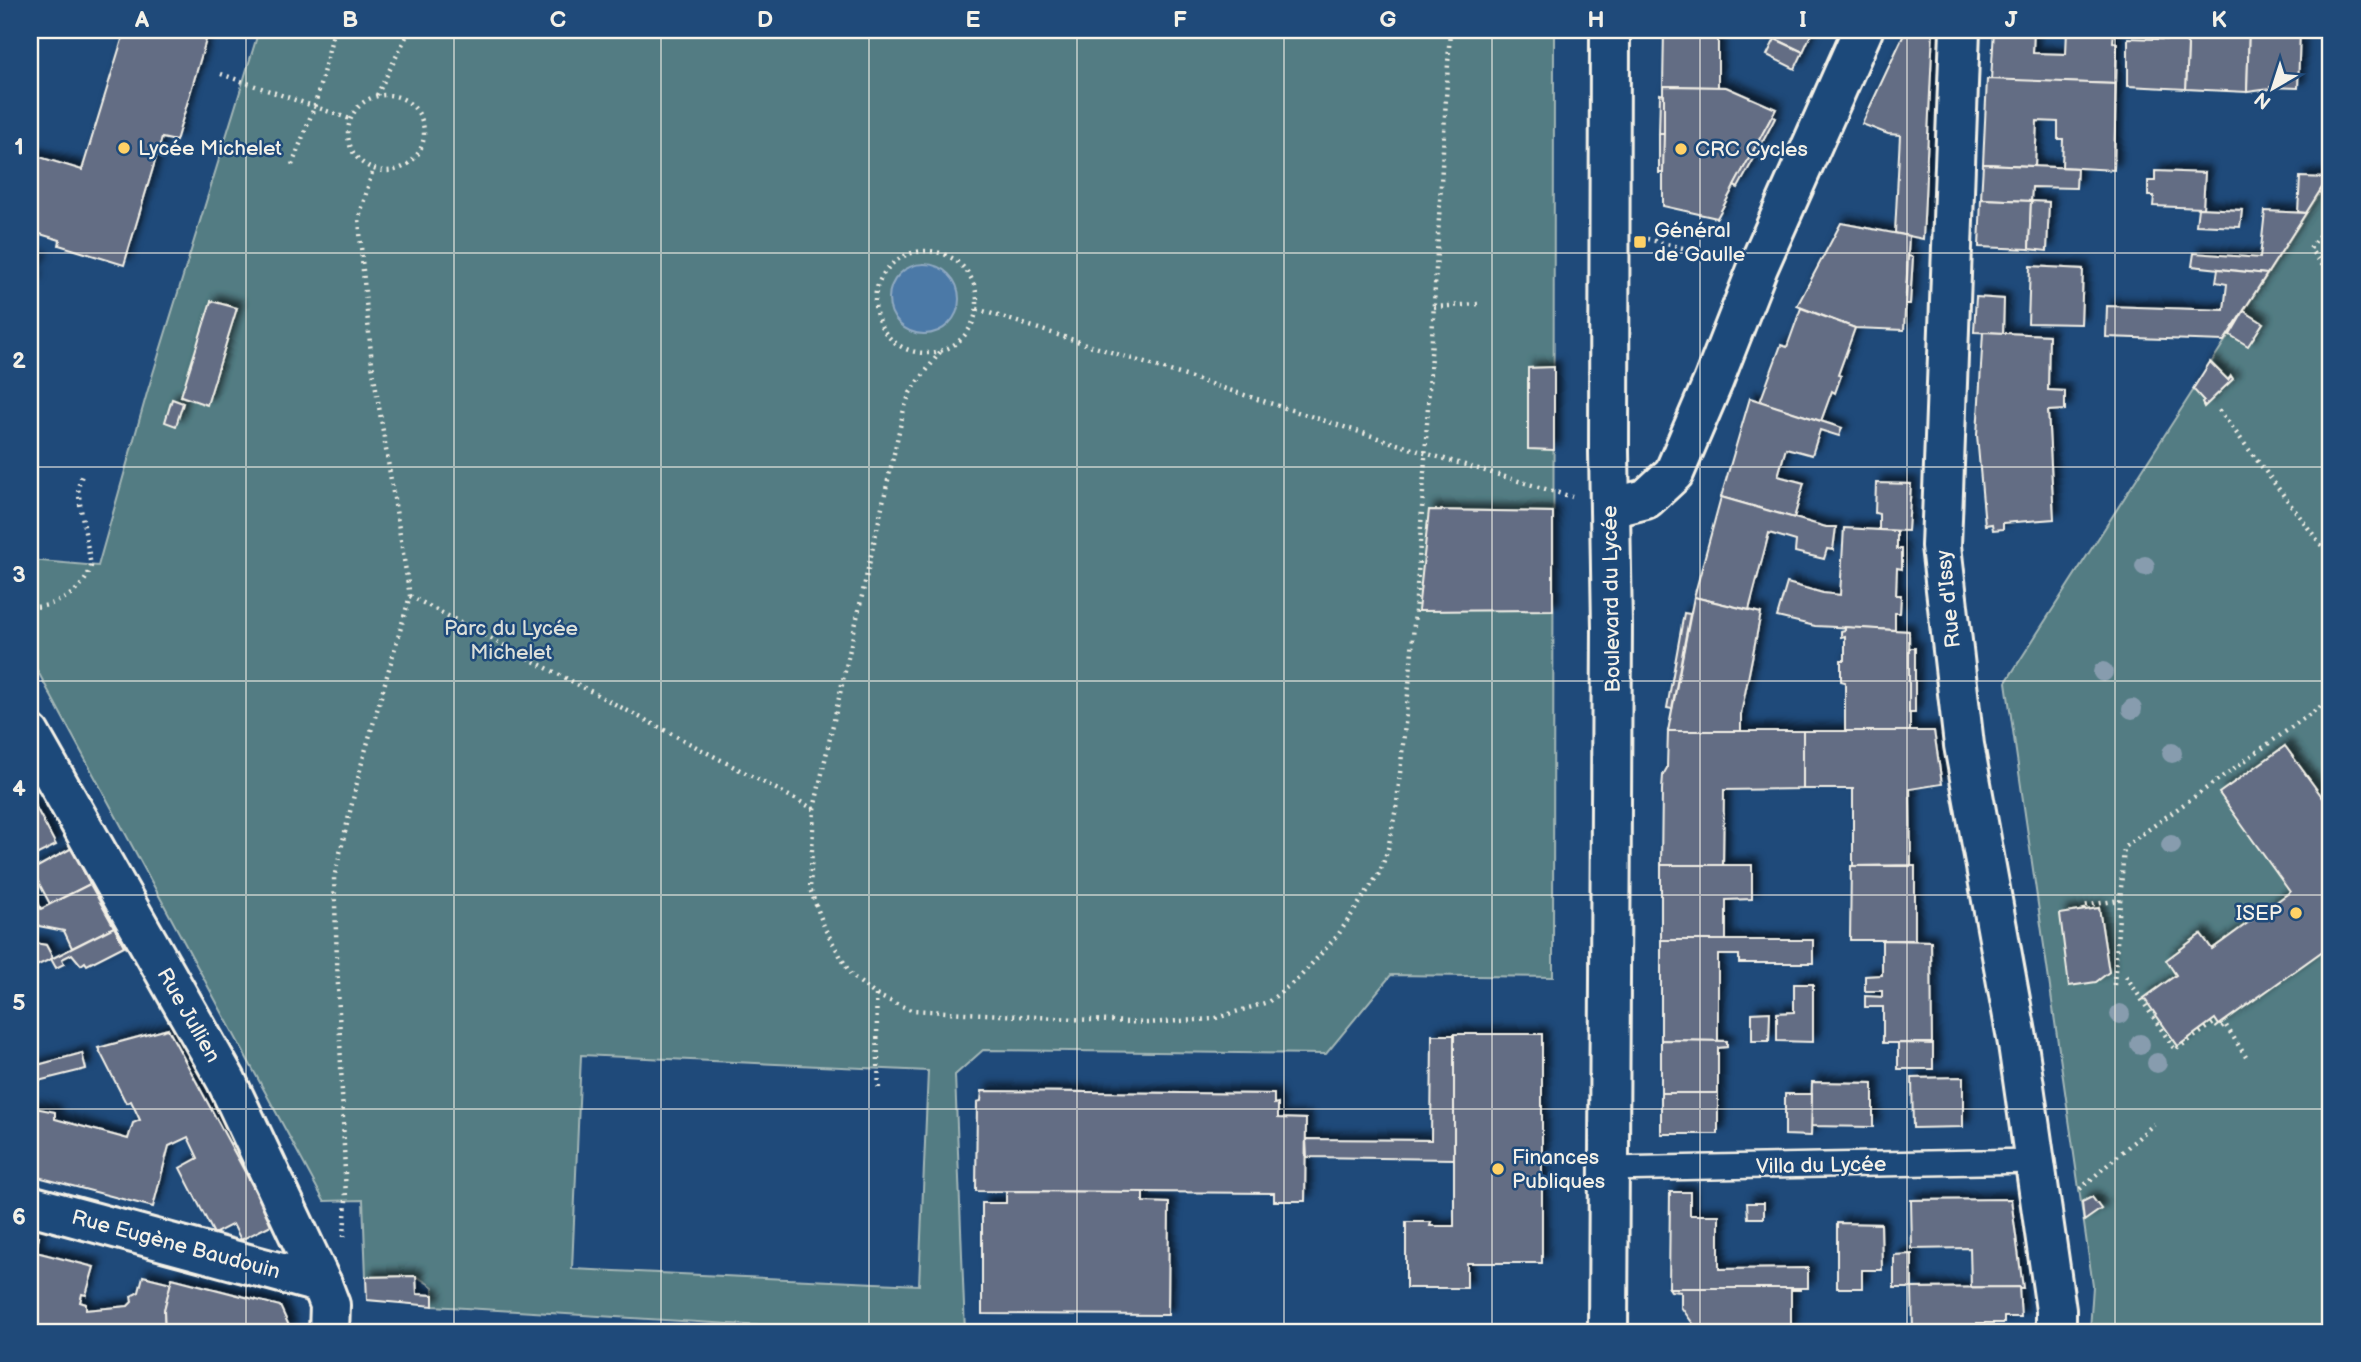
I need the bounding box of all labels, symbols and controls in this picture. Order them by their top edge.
text: A [134,6,150,34]
text: B [342,6,358,34]
text: C [550,6,566,34]
text: D [757,6,773,34]
text: E [966,6,981,34]
text: F [1173,6,1187,34]
text: G [1380,6,1397,34]
text: H [1587,6,1605,34]
text: I [1799,6,1807,34]
text: J [2005,6,2018,34]
text: K [2211,6,2227,34]
north arrow [2238,52,2308,122]
text: N [2250,87,2276,113]
text: 1 [14,133,24,161]
place label: Lycée Michelet [138,136,282,161]
place label: CRC Cycles [1695,137,1808,162]
marker: Lycée Michelet [116,140,132,156]
marker: CRC Cycles [1673,141,1689,157]
place label: Général de Gaulle [1654,218,1745,267]
marker: Général de Gaulle [1632,234,1648,250]
text: 2 [12,347,26,375]
street label: Boulevard du Lycée [1597,505,1626,693]
street label: Rue d'Issy [1931,548,1966,649]
text: 3 [12,561,26,589]
park label: Parc du Lycée Michelet [444,616,578,665]
text: 4 [12,775,26,803]
place label: ISEP [2236,901,2282,926]
marker: ISEP [2288,905,2304,921]
street label: Rue Jullien [152,964,226,1067]
text: 5 [12,989,26,1017]
place label: Finances Publiques [1512,1145,1605,1194]
street label: Villa du Lycée [1756,1152,1886,1179]
marker: Finances Publiques [1490,1161,1506,1177]
text: 6 [12,1203,26,1231]
street label: Rue Eugène Baudouin [69,1205,283,1284]

